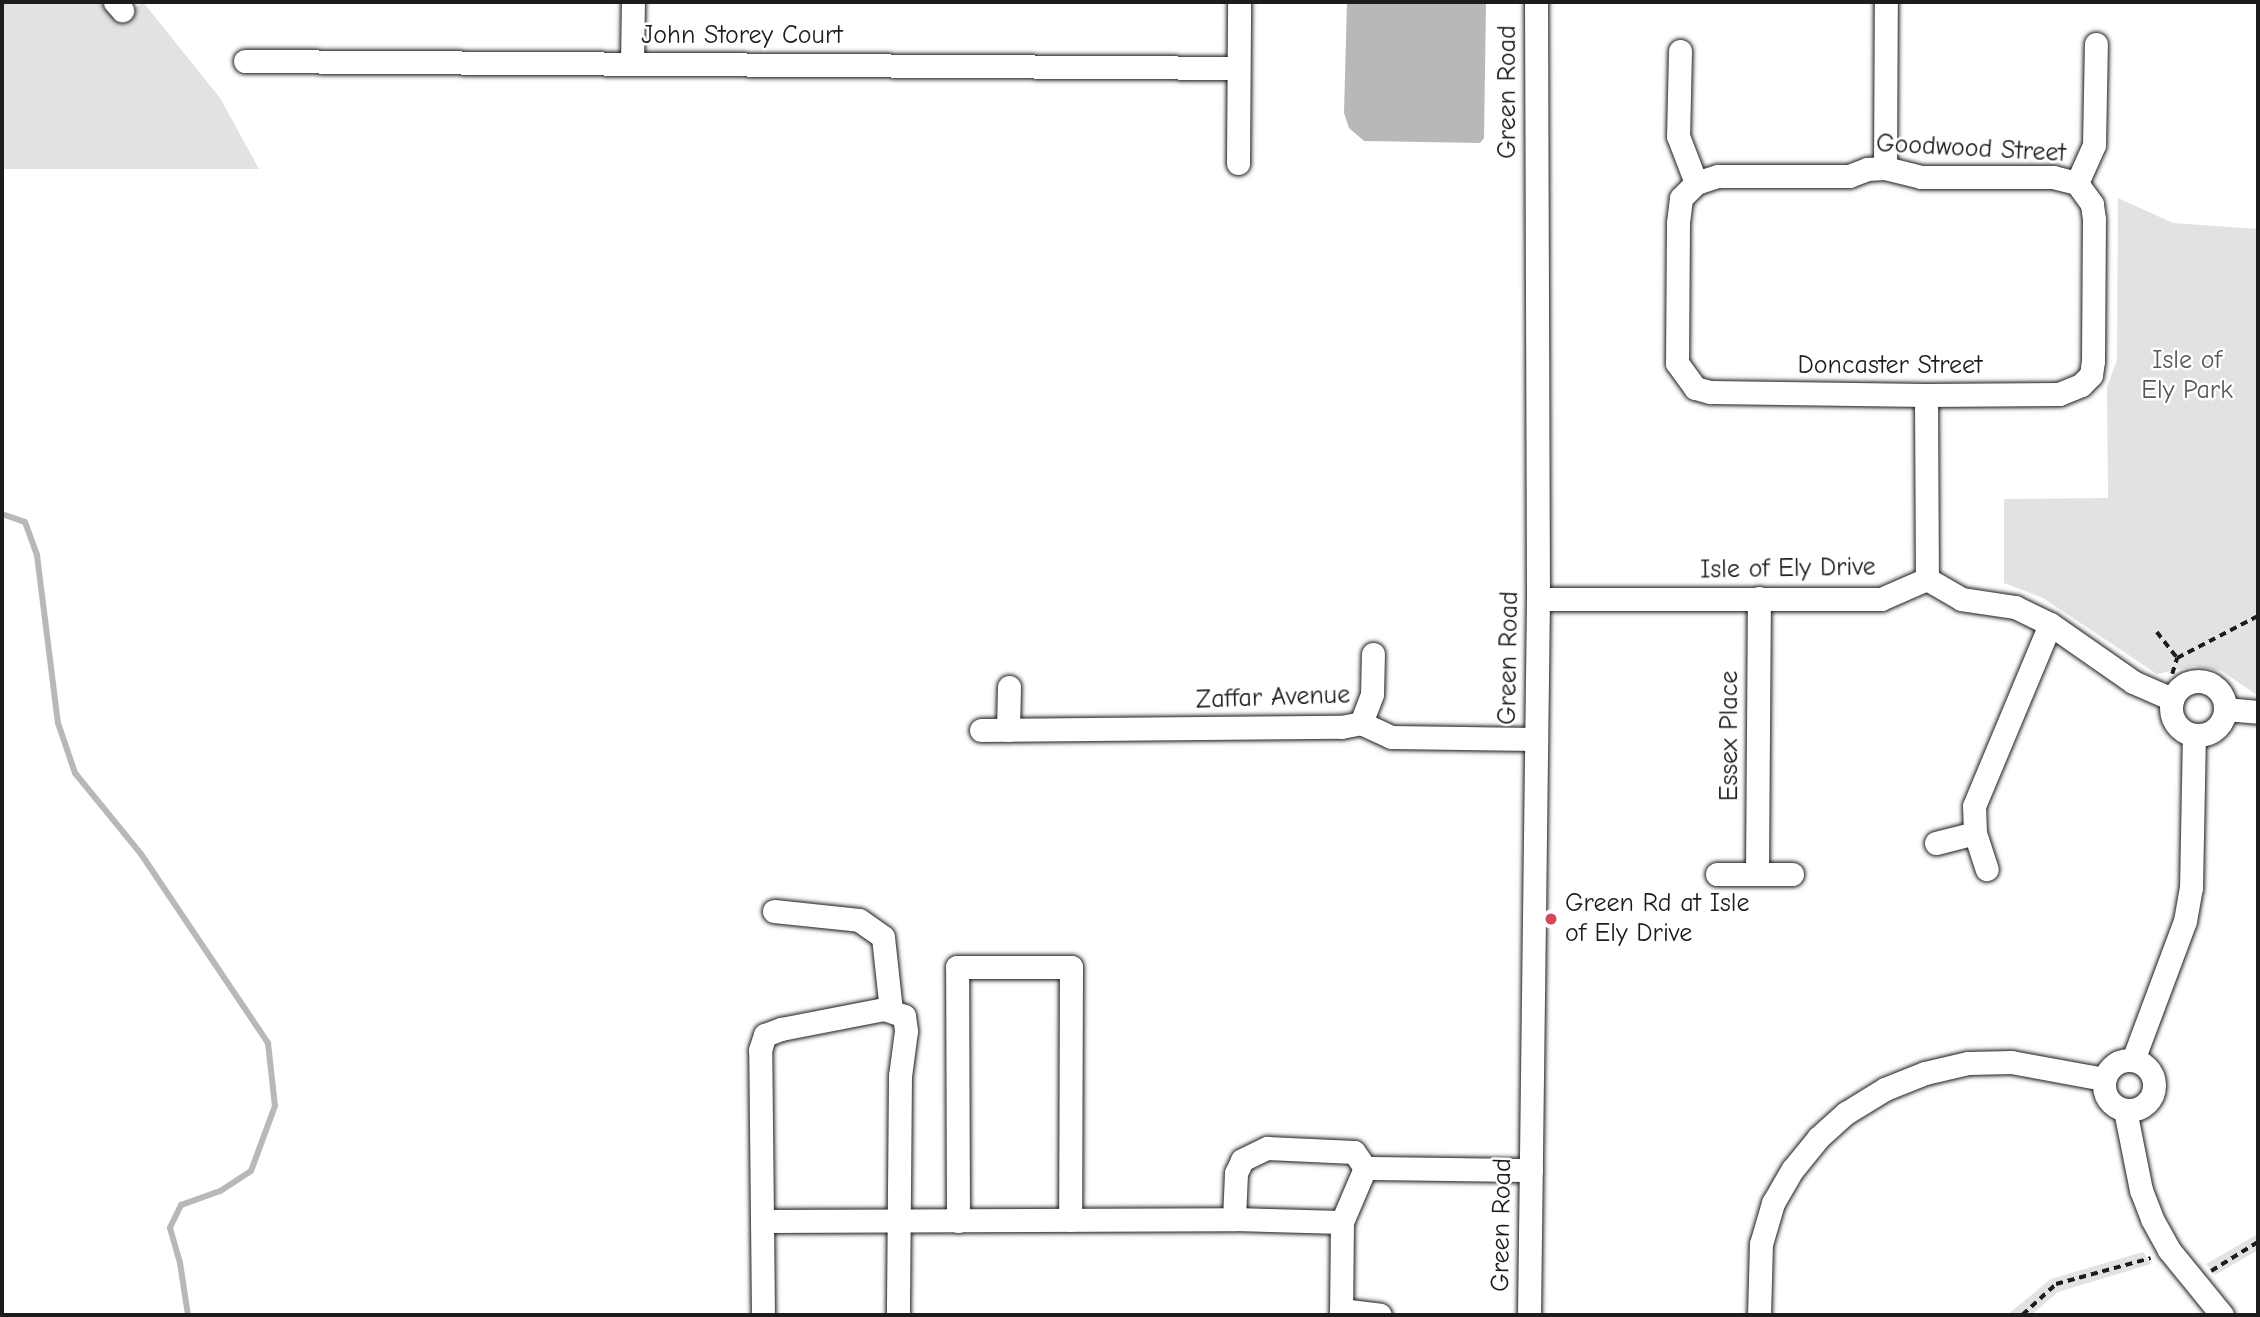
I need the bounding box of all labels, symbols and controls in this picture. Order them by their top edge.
street label: John Storey Court [641,20,843,52]
street label: Green Road [1492,25,1524,159]
street label: Goodwood Street [1875,128,2067,170]
park label: Isle of Ely Park [2141,345,2233,406]
street label: Doncaster Street [1797,350,1983,382]
street label: Isle of Ely Drive [1700,552,1876,586]
street label: Green Road [1492,591,1526,725]
street label: Essex Place [1714,671,1746,801]
street label: Zaffar Avenue [1195,680,1351,716]
place label: Green Rd at Isle of Ely Drive [1565,888,1749,950]
marker: Green Rd at Isle of Ely Drive [1543,911,1559,927]
street label: Green Road [1485,1158,1519,1292]

